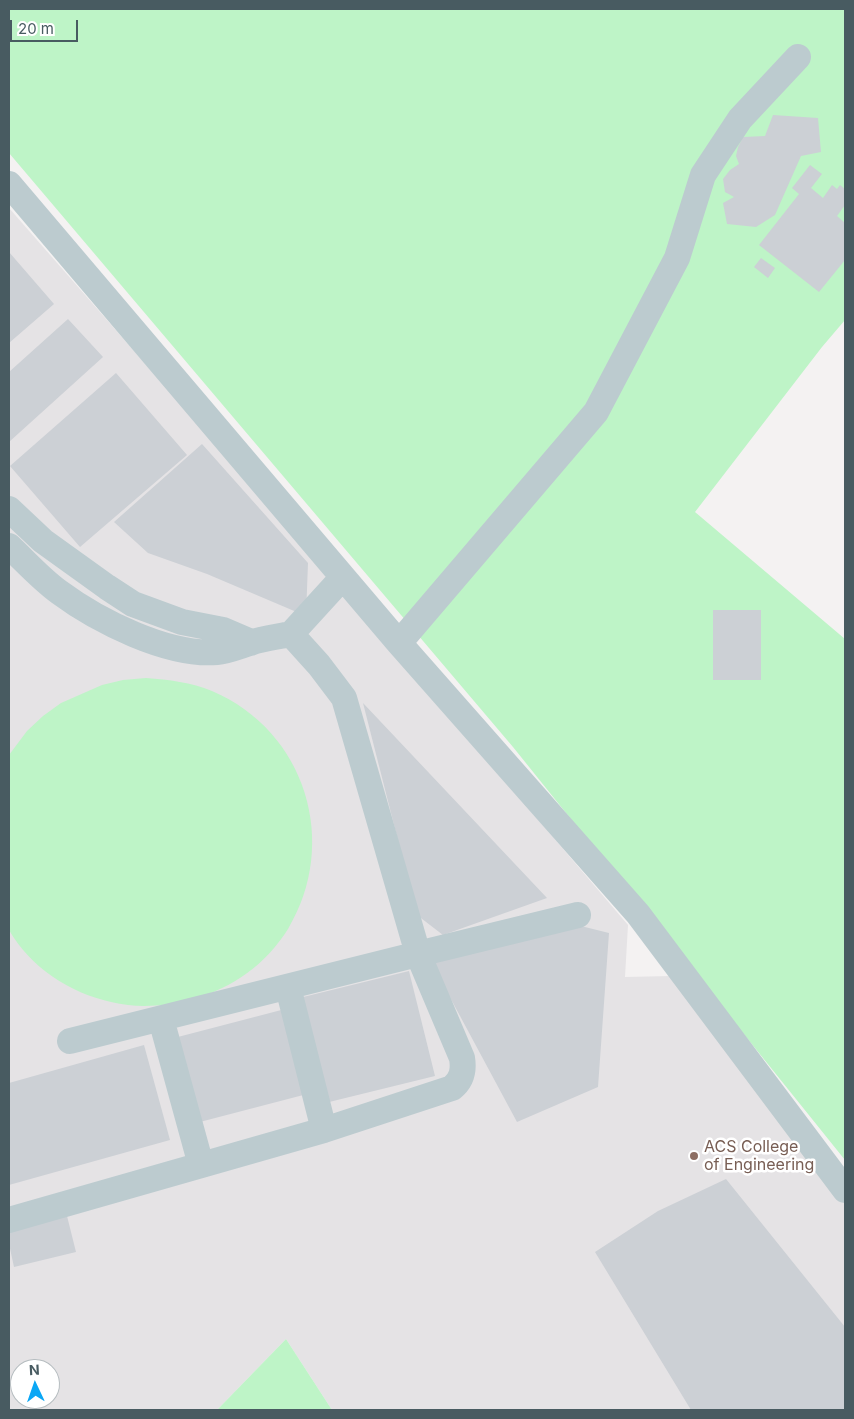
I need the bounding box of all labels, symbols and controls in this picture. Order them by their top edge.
scale bar [12,10,80,42]
text: 20 m [18,19,54,38]
place label: ACS College of Engineering [704,1137,814,1175]
marker: ACS College of Engineering [688,1150,700,1162]
north arrow [10,1359,60,1409]
text: N [28,1361,40,1378]

